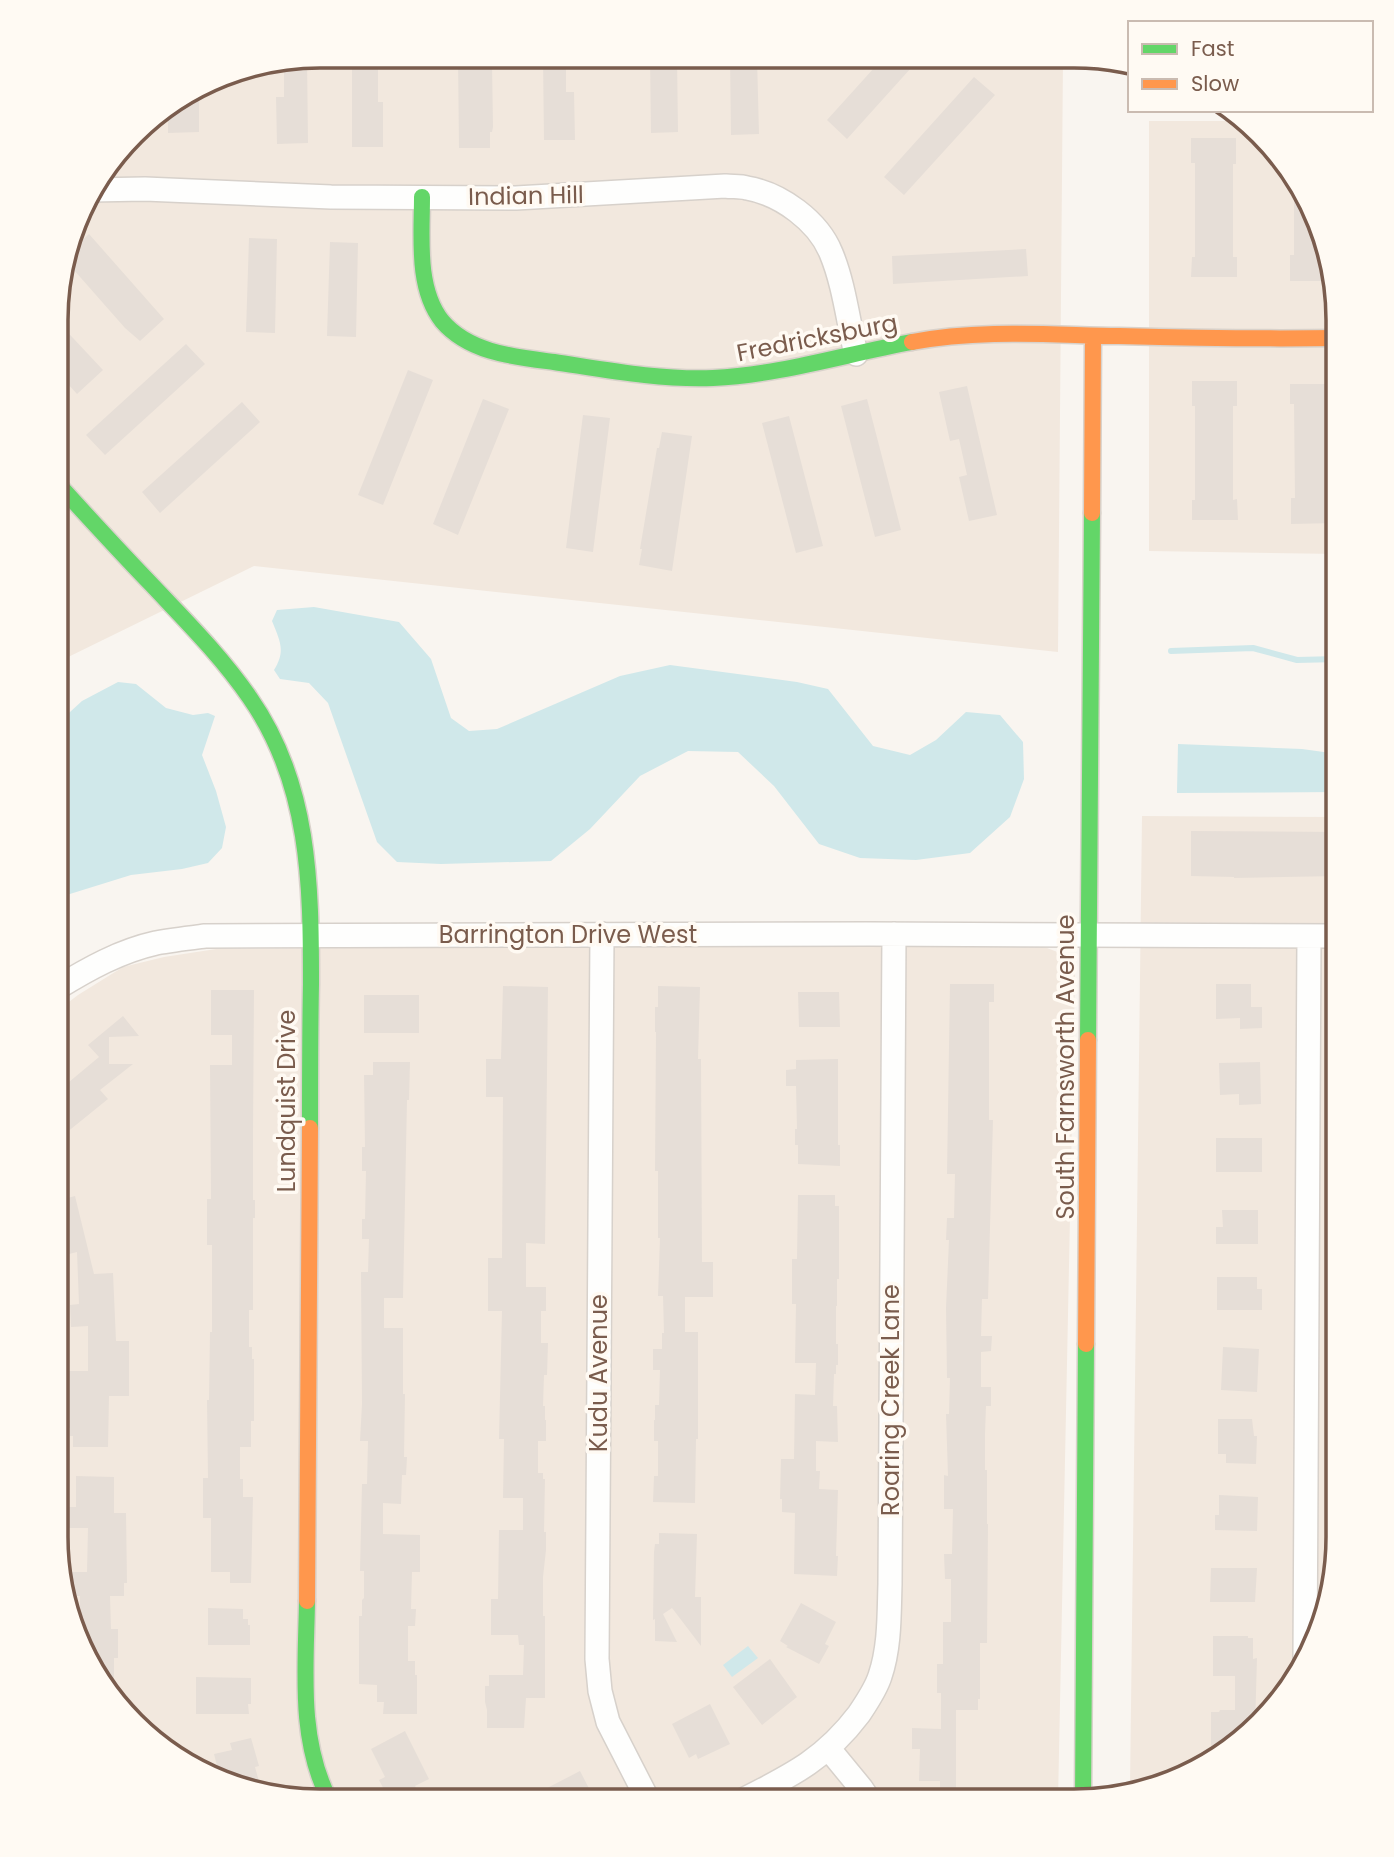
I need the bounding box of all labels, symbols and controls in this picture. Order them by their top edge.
legend [1128,21,1373,112]
text: Fast [1191,34,1234,63]
text: Slow [1191,69,1239,98]
street label: Indian Hill [468,178,584,213]
street label: Fredricksburg [734,306,900,369]
street label: South Farnsworth Avenue [1049,914,1082,1220]
street label: Barrington Drive West [439,918,697,951]
street label: Lundquist Drive [270,1010,303,1192]
street label: Roaring Creek Lane [874,1284,907,1516]
street label: Kudu Avenue [582,1294,615,1452]

